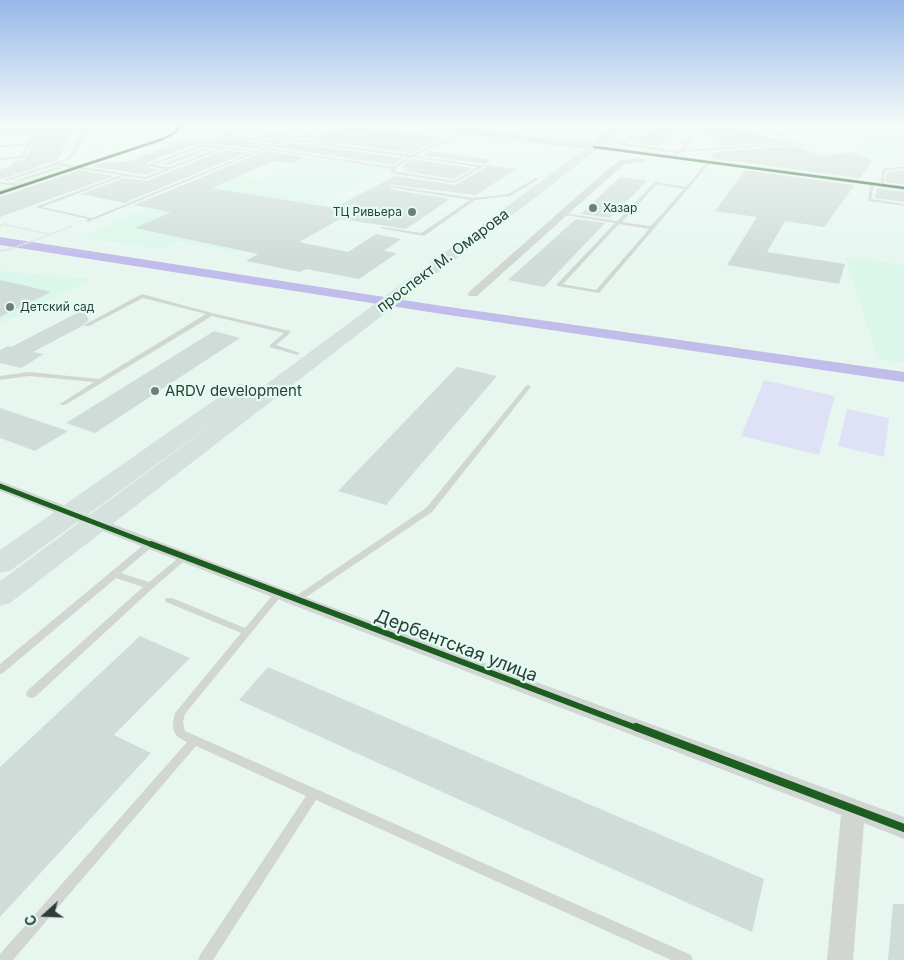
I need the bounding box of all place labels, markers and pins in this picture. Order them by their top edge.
place label: Хазар [603,201,637,215]
marker: Хазар [587,202,599,214]
place label: ТЦ Ривьера [333,205,402,219]
marker: ТЦ Ривьера [406,206,418,218]
place label: Детский сад [20,300,94,314]
marker: Детский сад [4,301,16,313]
place label: ARDV development [165,382,302,400]
marker: ARDV development [149,385,161,397]

